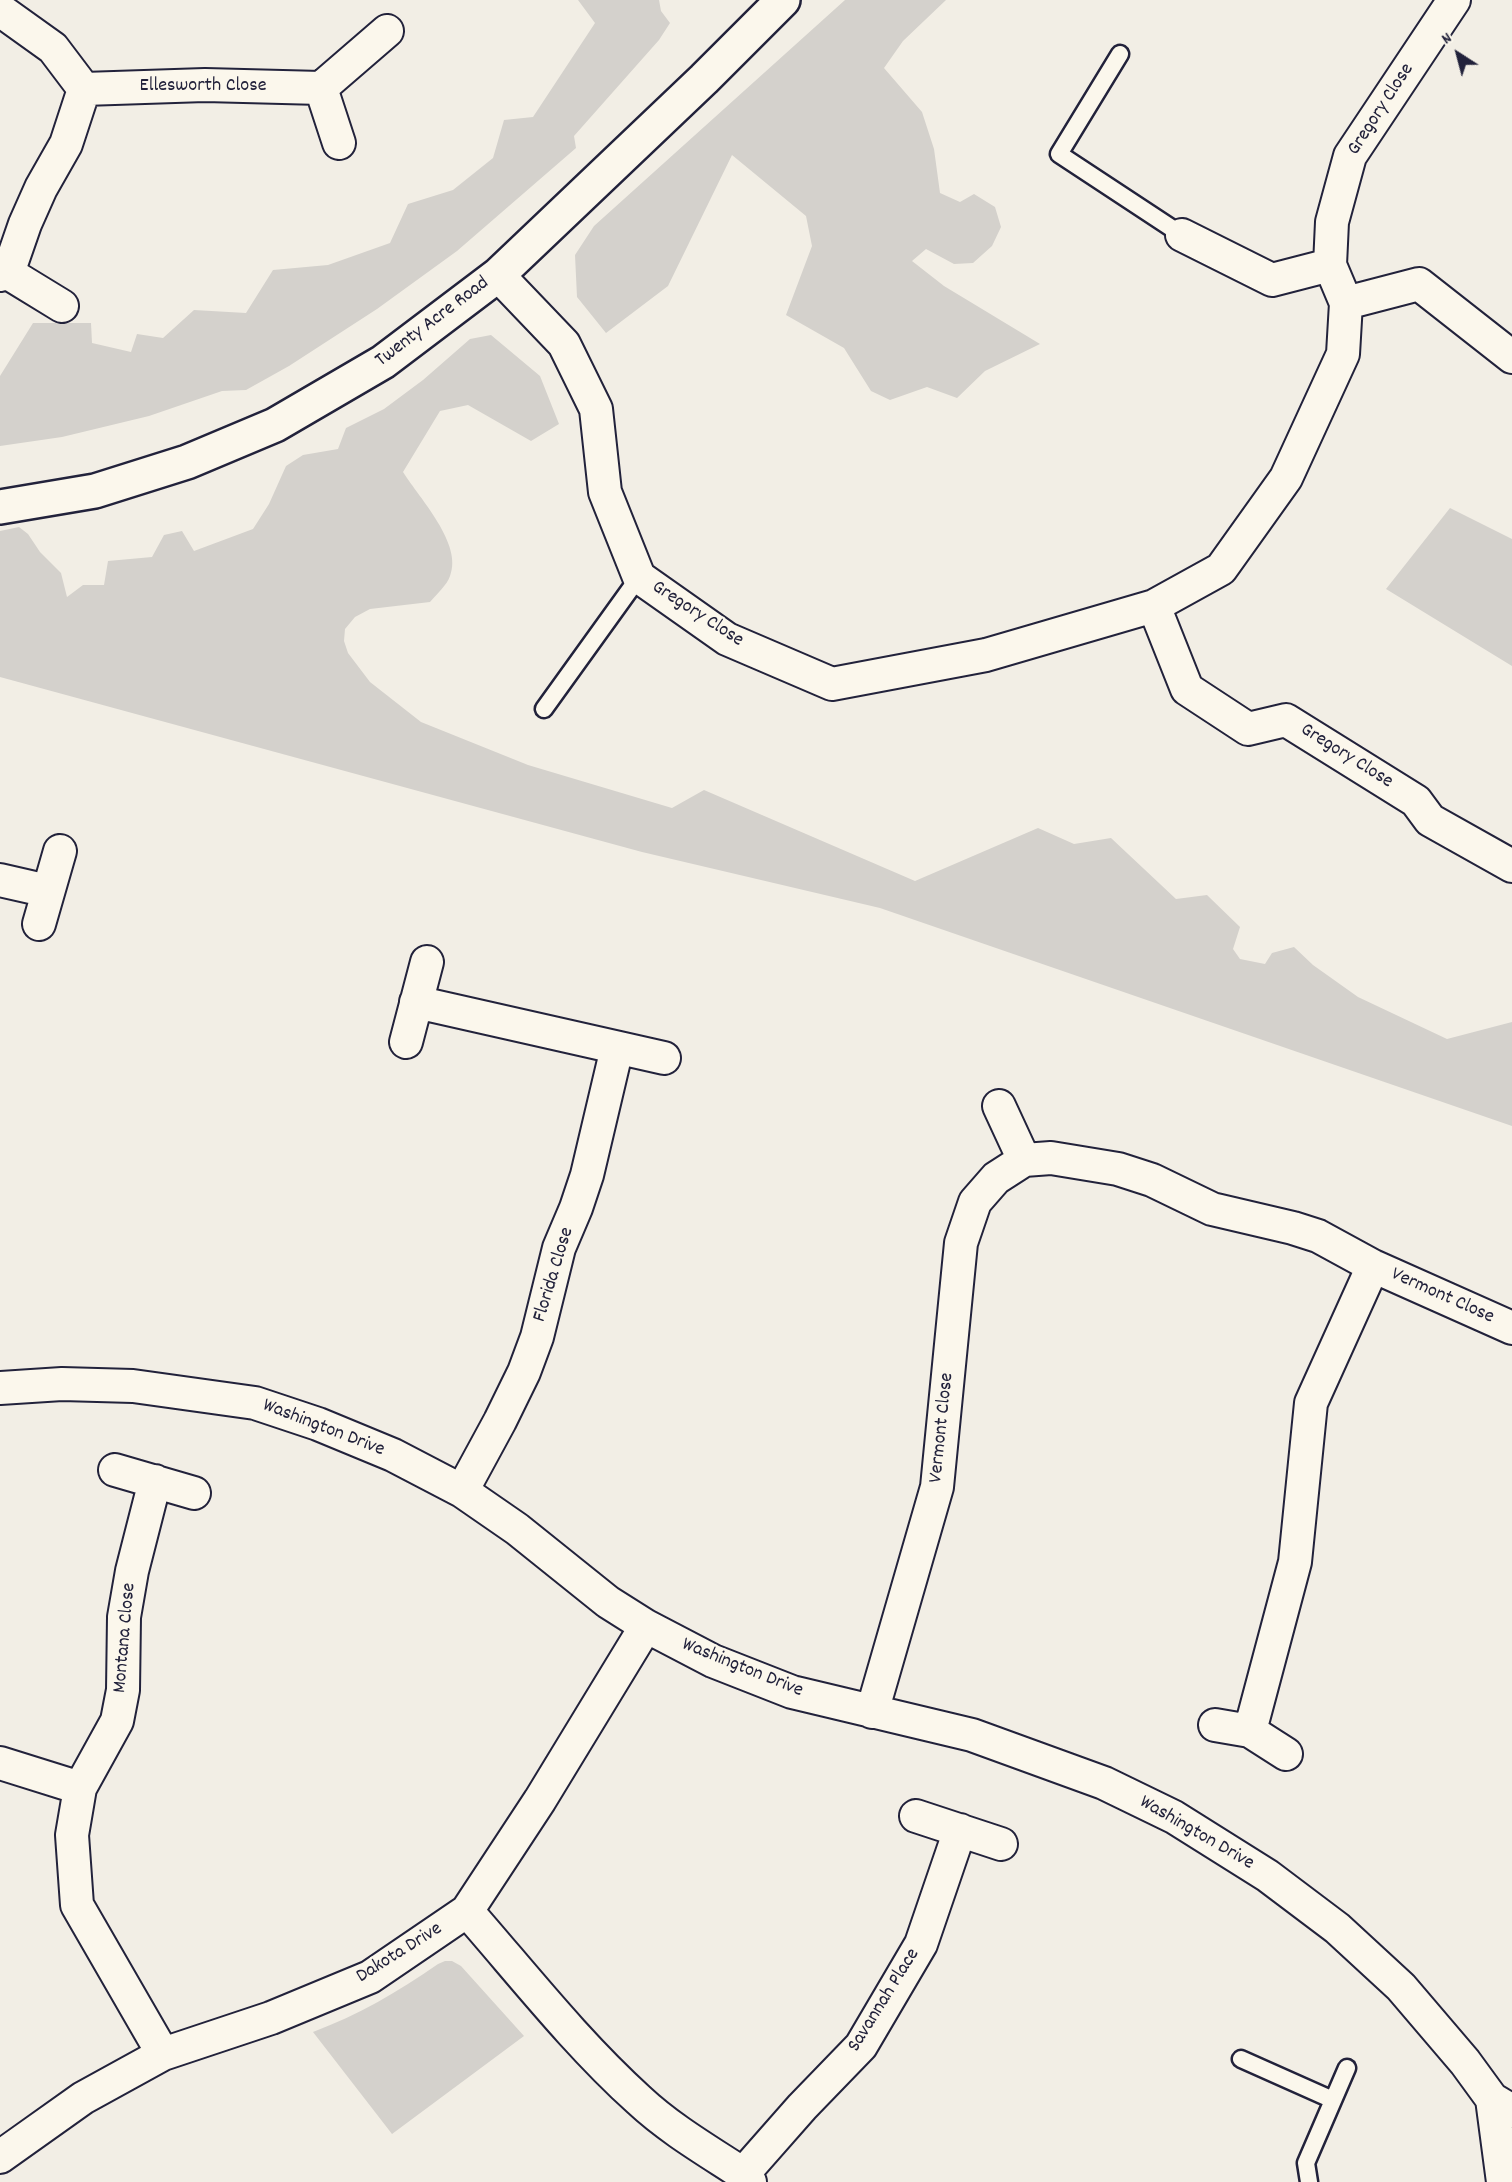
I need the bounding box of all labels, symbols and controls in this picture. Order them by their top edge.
north arrow [1428,24,1488,84]
text: N [1437,27,1457,51]
street label: Gregory Close [1343,60,1421,160]
street label: Ellesworth Close [140,75,266,99]
street label: Twenty Acre Road [371,272,495,374]
street label: Gregory Close [647,576,747,654]
street label: Gregory Close [1295,719,1397,795]
street label: Florida Close [529,1225,581,1325]
street label: Vermont Close [1387,1264,1497,1330]
street label: Vermont Close [925,1372,961,1484]
street label: Washington Drive [259,1395,387,1463]
street label: Montana Close [109,1582,143,1694]
street label: Washington Drive [678,1634,806,1704]
street label: Washington Drive [1134,1791,1258,1877]
street label: Dakota Drive [353,1918,447,1990]
street label: Savannah Place [844,1945,926,2057]

